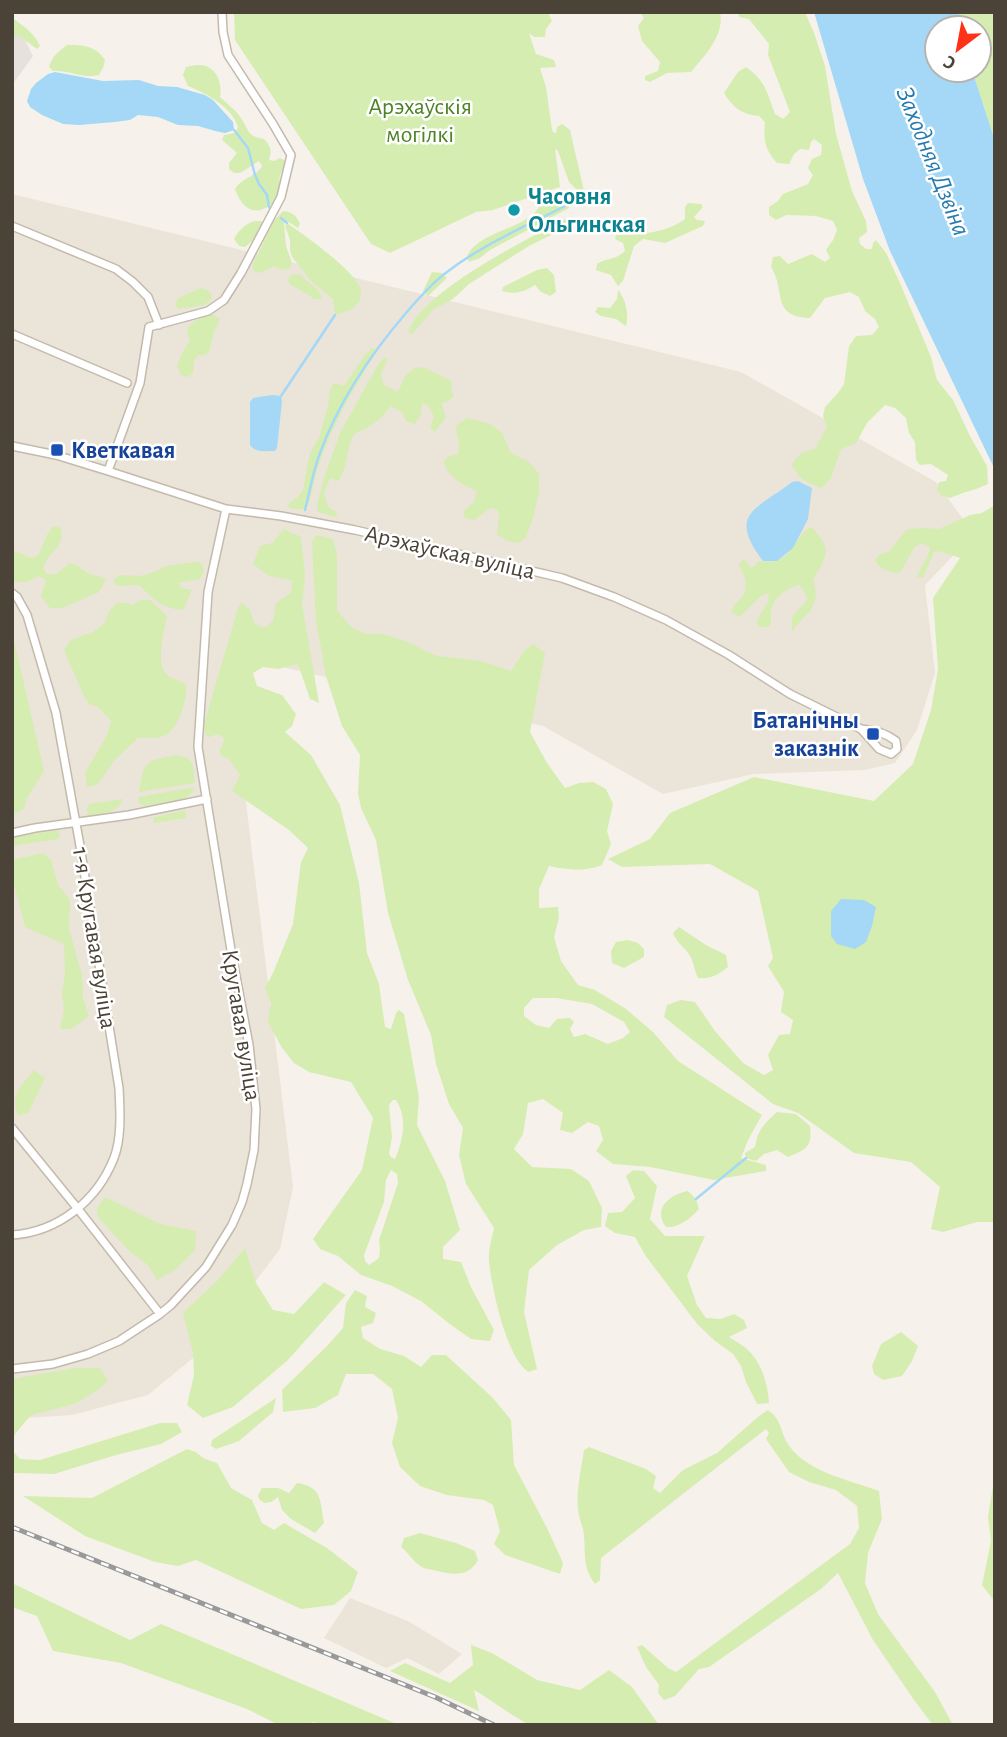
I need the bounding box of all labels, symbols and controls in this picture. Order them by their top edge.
north arrow [923,14,993,84]
text: С [940,51,959,73]
water label: Заходняя Дзвіна [891,83,975,240]
park label: Арэхаўскія могілкі [368,95,472,147]
place label: Часовня Ольгинская [528,185,646,237]
marker: Часовня Ольгинская [506,202,522,218]
place label: Кветкавая [71,439,175,463]
marker: Кветкавая [49,442,65,458]
street label: Арэхаўская вуліца [362,522,537,584]
place label: Батанічны заказнік [752,709,859,761]
marker: Батанічны заказнік [865,726,881,742]
street label: 1-я Кругавая вуліца [68,846,120,1031]
street label: Кругавая вуліца [217,948,265,1103]

